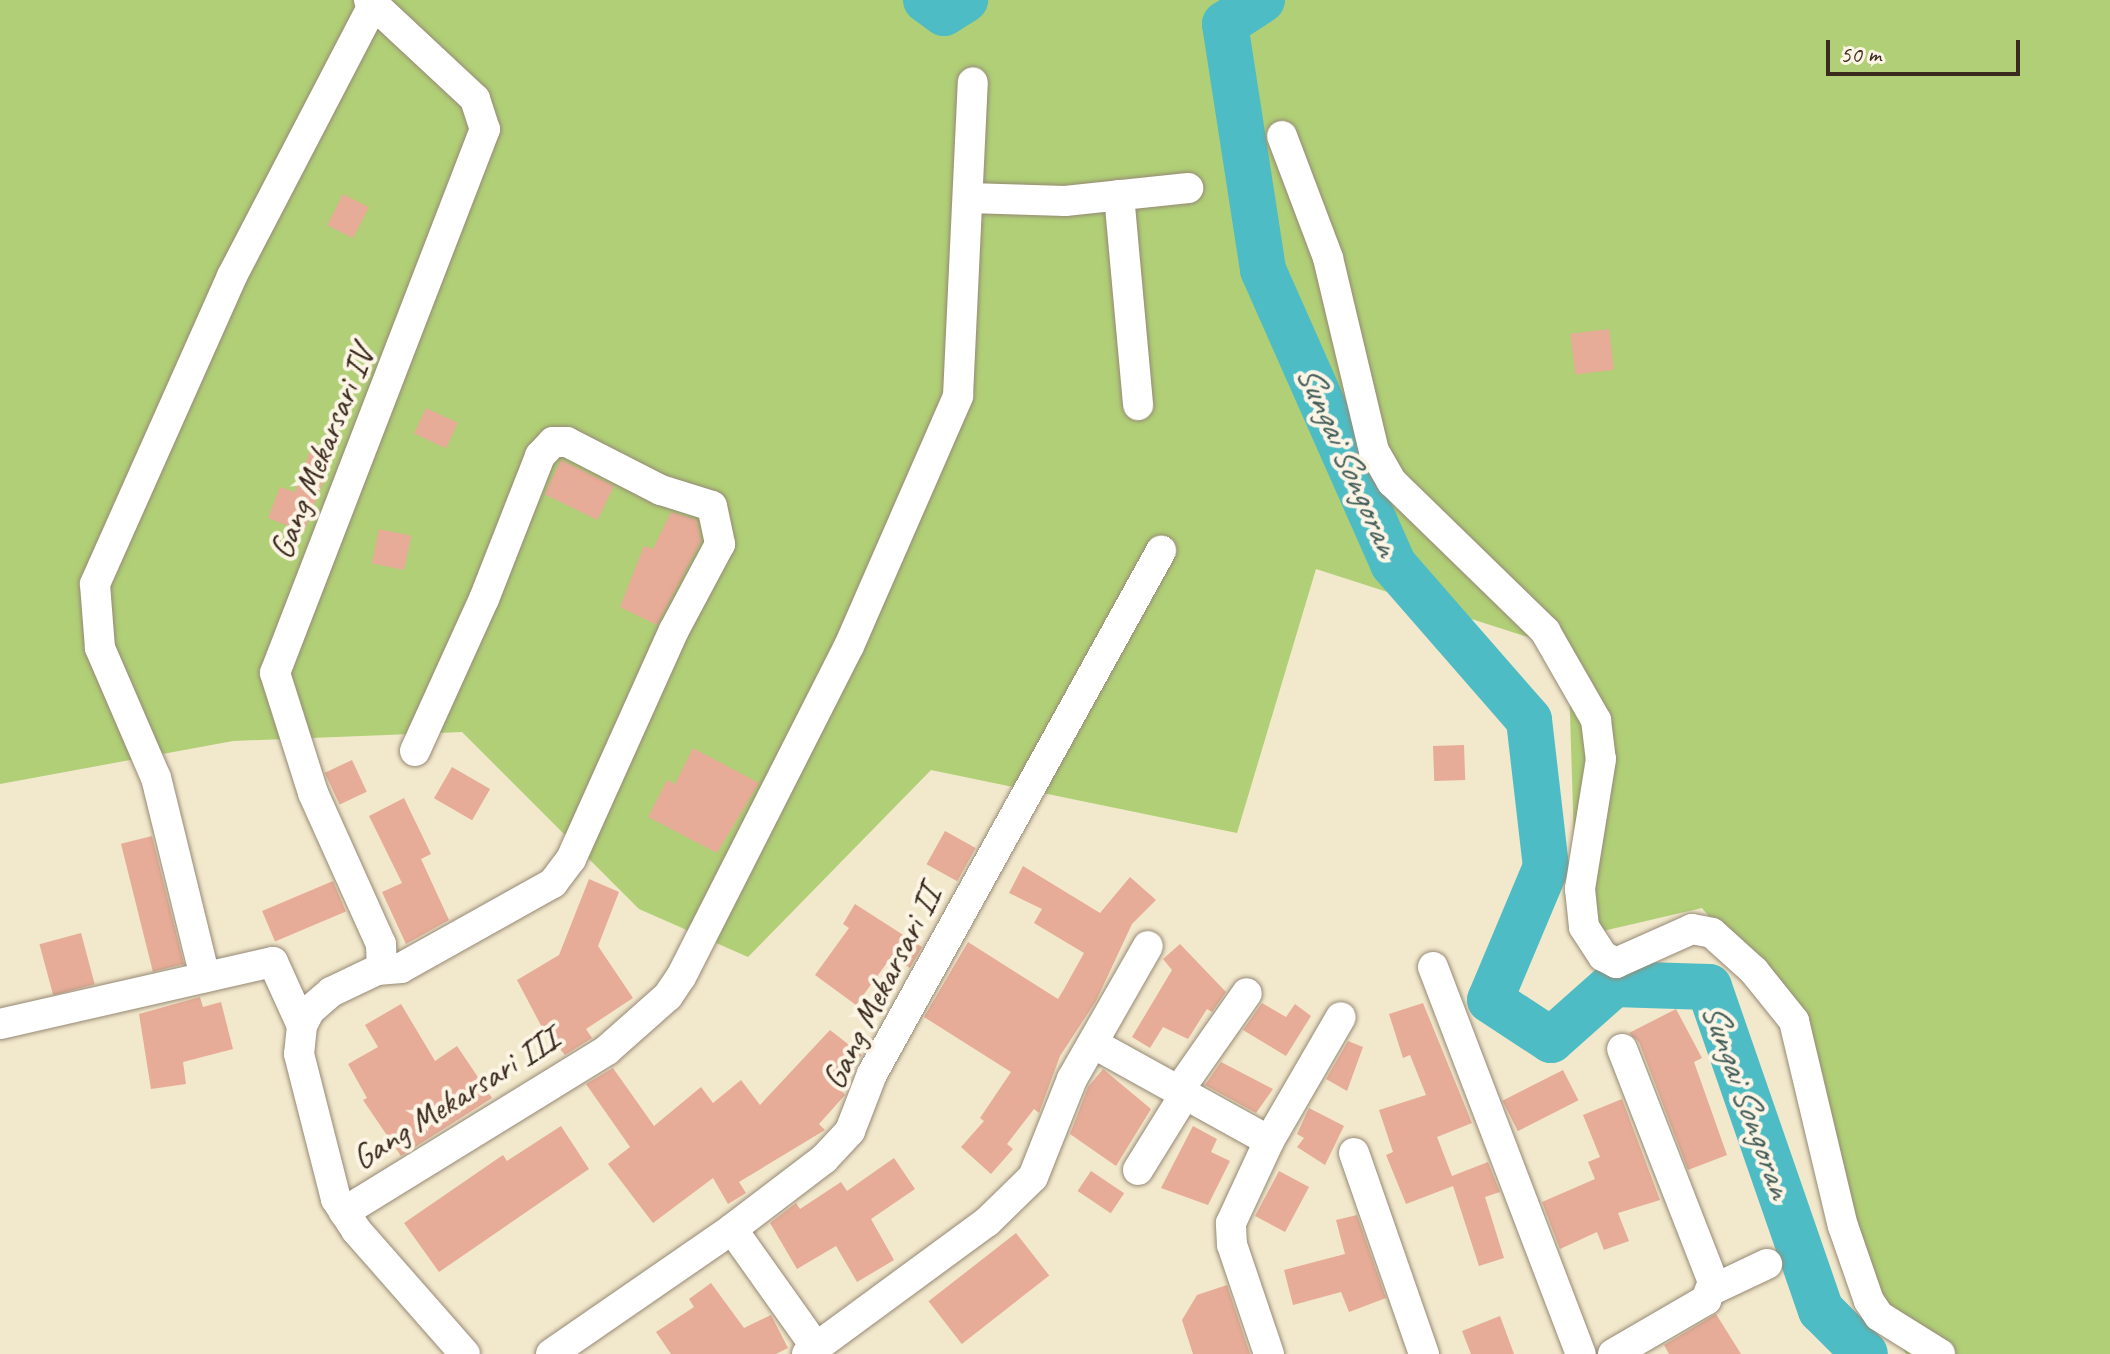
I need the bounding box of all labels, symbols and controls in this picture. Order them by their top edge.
scale bar [1830,24,2024,74]
text: 50 m [1840,39,1881,69]
street label: Gang Mekarsari IV [260,340,382,564]
water label: Sungai Songoran [1287,358,1409,562]
street label: Gang Mekarsari II [813,879,949,1095]
water label: Sungai Songoran [1692,997,1802,1203]
street label: Gang Mekarsari III [345,1018,565,1178]

